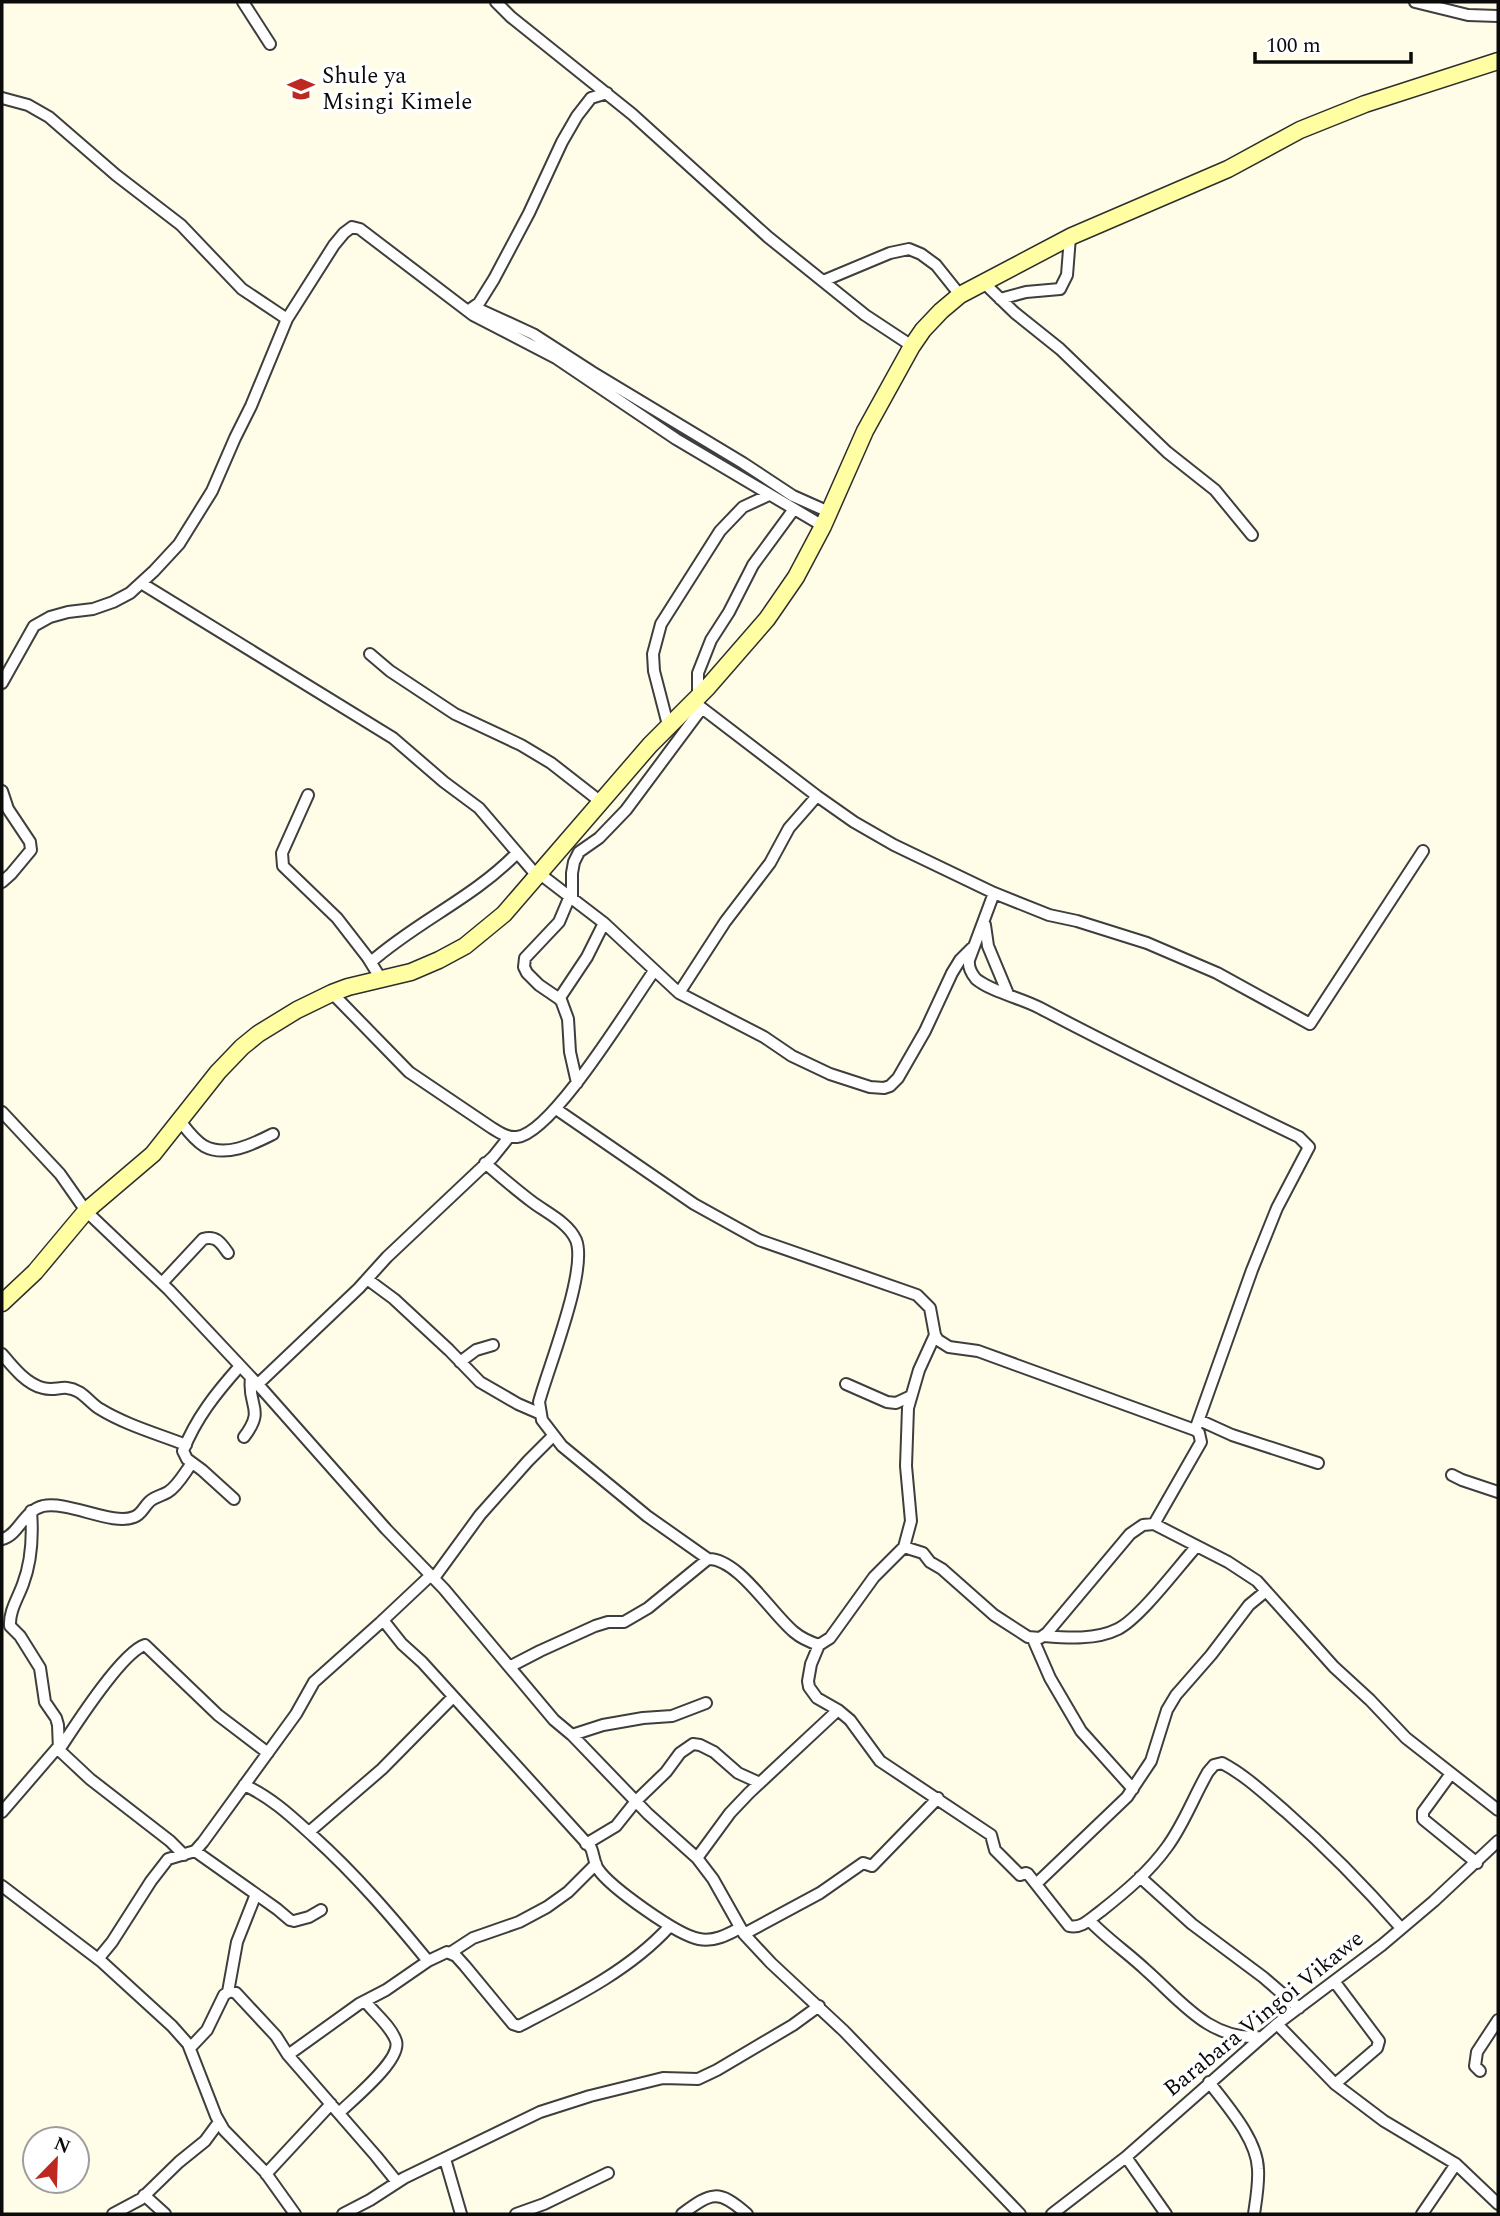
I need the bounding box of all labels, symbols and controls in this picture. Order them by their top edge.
scale bar [1255,21,1411,65]
text: 100 m [1266,30,1321,62]
place label: Shule ya Msingi Kimele [322,59,472,120]
school or university icon: Shule ya Msingi Kimele [286,74,316,104]
street label: Barabara Vingoi Vikawe [1156,1922,1372,2106]
north arrow [21,2125,91,2195]
text: N [49,2129,75,2162]

